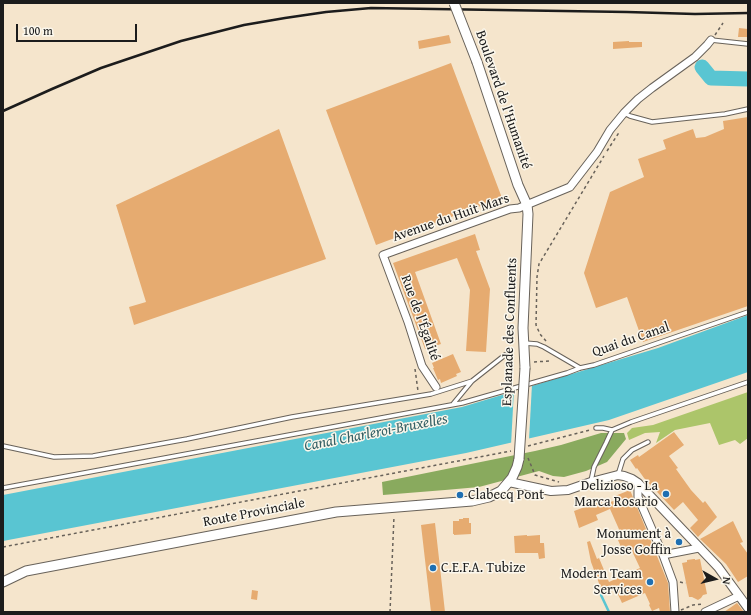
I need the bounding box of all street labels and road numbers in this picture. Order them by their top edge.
street label: Boulevard de l'Humanité [471,28,535,172]
street label: Avenue du Huit Mars [390,190,512,246]
street label: Esplanade des Confluents [499,257,521,407]
street label: Rue de l'Égalité [397,273,443,363]
street label: Quai du Canal [590,319,672,361]
street label: Route Provinciale [202,495,306,531]

